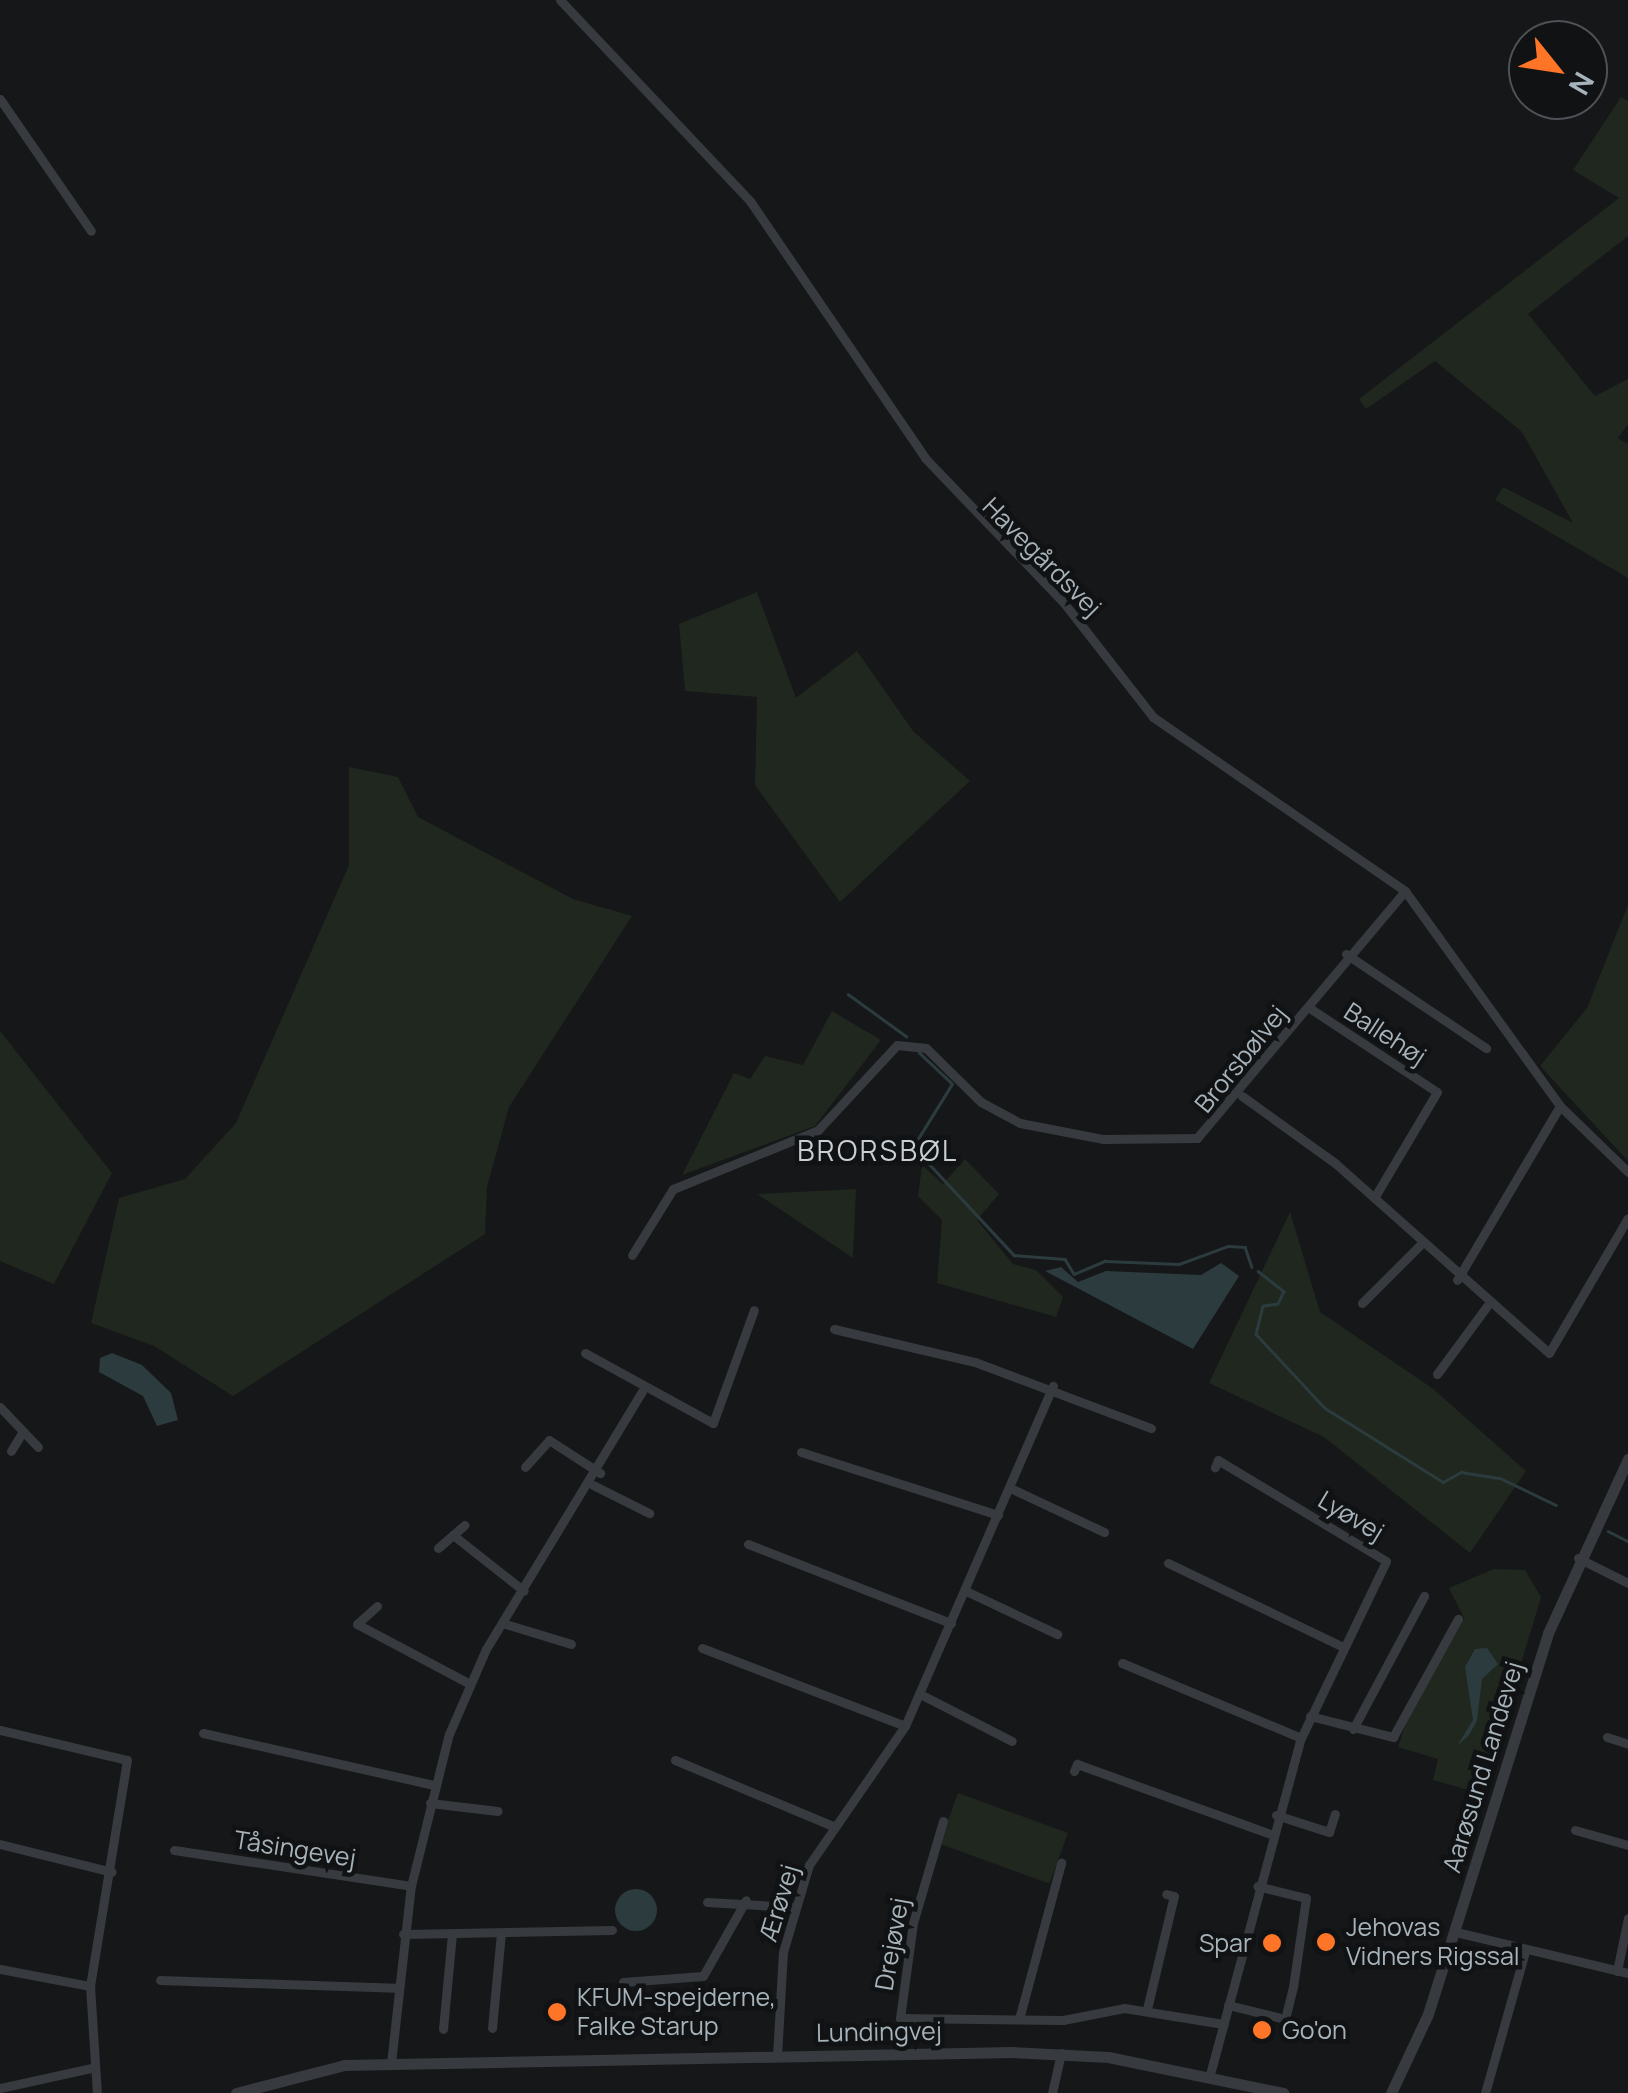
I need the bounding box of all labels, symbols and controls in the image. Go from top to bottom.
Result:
north arrow [1508,20,1608,120]
text: N [1561,66,1604,102]
street label: Havegårdsvej [976,491,1108,623]
street label: Ballehøj [1339,997,1431,1071]
street label: Brorsbølvej [1189,999,1293,1119]
district label: BRORSBØL [797,1133,959,1167]
street label: Lyøvej [1313,1485,1389,1547]
street label: Aarøsund Landevej [1437,1658,1529,1876]
street label: Tåsingevej [232,1825,358,1873]
street label: Ærøvej [753,1861,805,1945]
street label: Drejøvej [869,1895,915,1993]
place label: Jehovas Vidners Rigssal [1346,1913,1520,1972]
place label: Spar [1199,1928,1252,1958]
marker: Jehovas Vidners Rigssal [1315,1931,1337,1953]
marker: Spar [1261,1932,1283,1954]
place label: KFUM-spejderne, Falke Starup [577,1983,776,2042]
marker: KFUM-spejderne, Falke Starup [546,2001,568,2023]
place label: Go'on [1282,2015,1347,2045]
street label: Lundingvej [816,2016,942,2048]
marker: Go'on [1251,2019,1273,2041]

